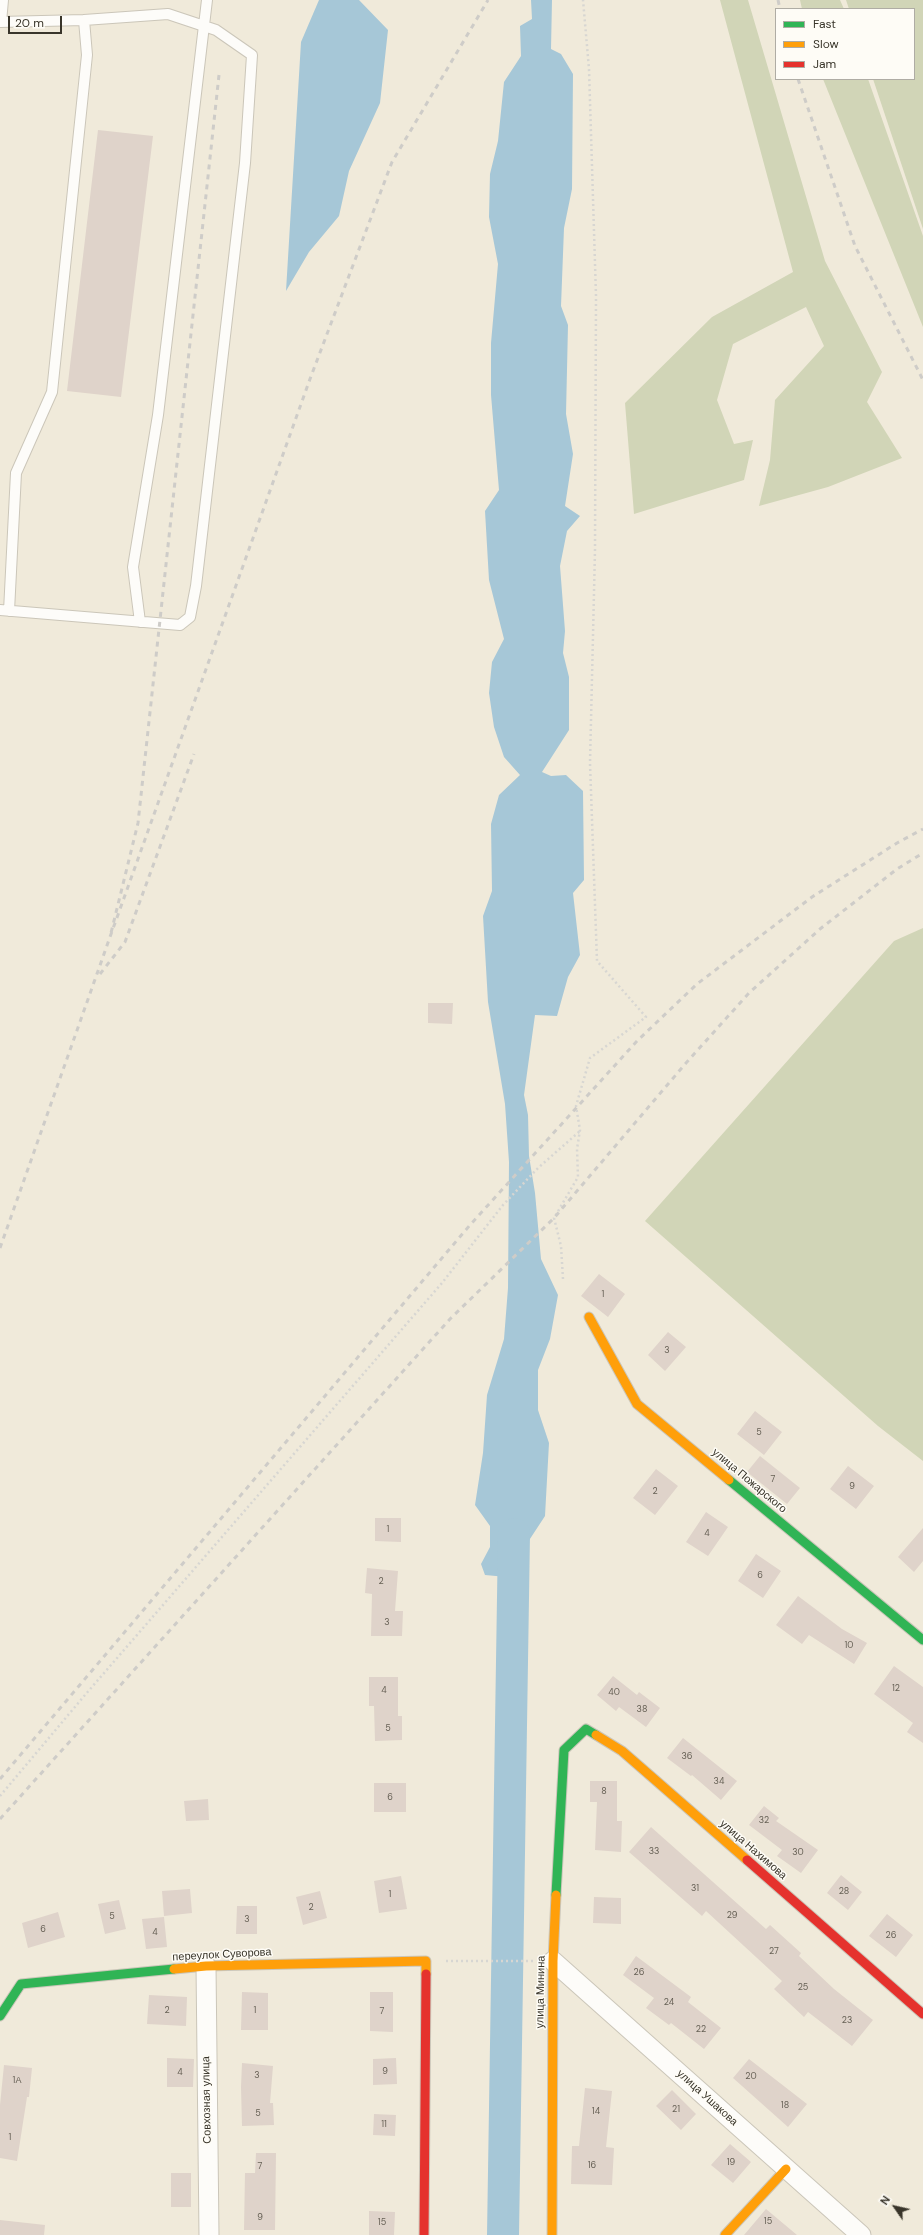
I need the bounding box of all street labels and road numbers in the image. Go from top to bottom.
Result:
street label: улица Пожарского [709,1446,789,1516]
street label: улица Нахимова [717,1817,789,1883]
street label: переулок Суворова [172,1946,272,1964]
street label: улица Минина [534,1955,548,2029]
street label: Совхозная улица [200,2056,214,2144]
street label: улица Ушакова [674,2067,740,2129]

